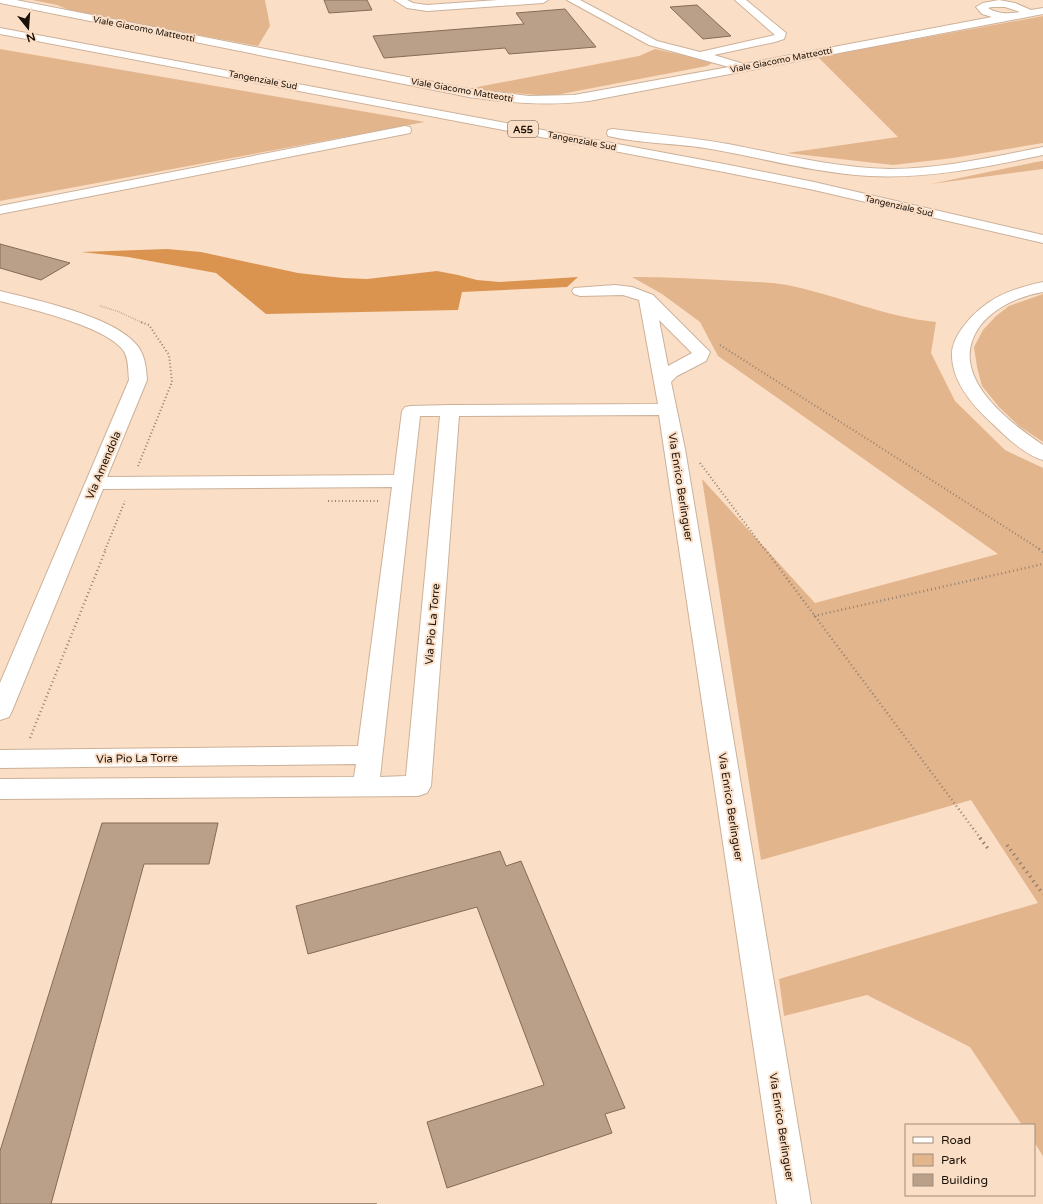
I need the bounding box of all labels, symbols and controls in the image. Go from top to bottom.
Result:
north arrow [8,8,48,48]
street label: Viale Giacomo Matteotti [92,14,196,45]
text: N [25,30,37,45]
street label: Viale Giacomo Matteotti [729,45,833,76]
street label: Tangenziale Sud [228,68,298,93]
street label: Viale Giacomo Matteotti [410,76,514,105]
road number: A55 [508,121,538,137]
street label: Tangenziale Sud [547,129,617,154]
street label: Tangenziale Sud [864,193,934,220]
street label: Via Amendola [83,429,124,501]
street label: Via Enrico Berlinguer [666,432,696,543]
street label: Via Pio La Torre [422,583,443,665]
street label: Via Pio La Torre [96,751,178,766]
street label: Via Enrico Berlinguer [716,752,746,863]
street label: Via Enrico Berlinguer [767,1072,797,1183]
legend [905,1124,1035,1196]
text: Road [941,1133,971,1147]
text: Park [941,1153,967,1167]
text: Building [941,1173,988,1187]

